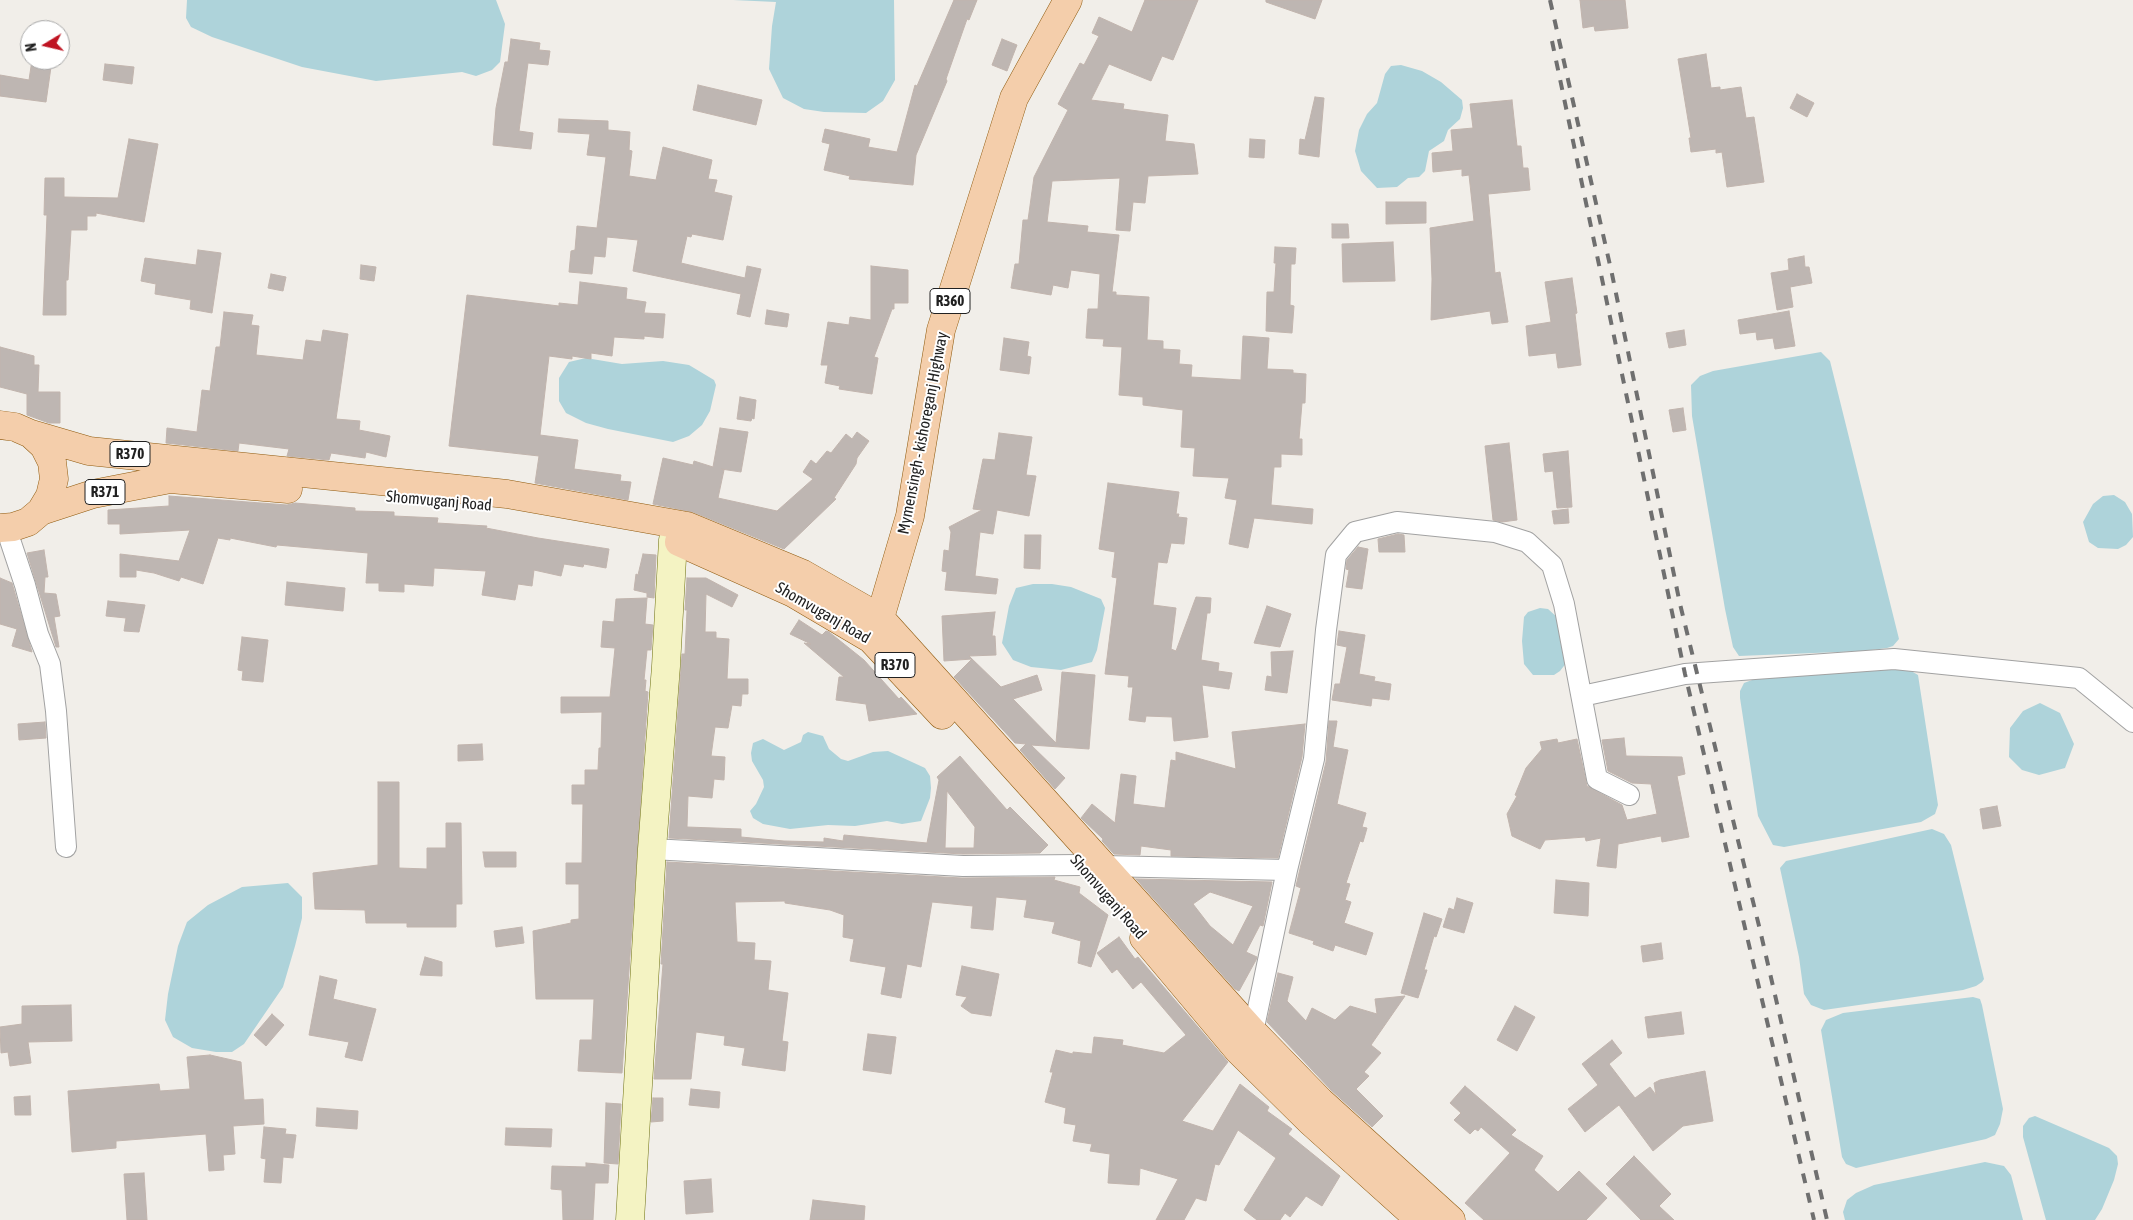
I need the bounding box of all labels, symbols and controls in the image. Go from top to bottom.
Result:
north arrow [20,20,70,70]
text: N [23,42,40,53]
road number: R360 [930,288,970,314]
street label: Mymensingh - kishoreganj Highway [894,330,952,536]
road number: R370 [110,442,150,466]
road number: R371 [85,480,125,504]
street label: Shomvuganj Road [385,487,493,515]
street label: Shomvuganj Road [772,578,874,648]
road number: R370 [875,652,915,678]
street label: Shomvuganj Road [1066,851,1150,943]

